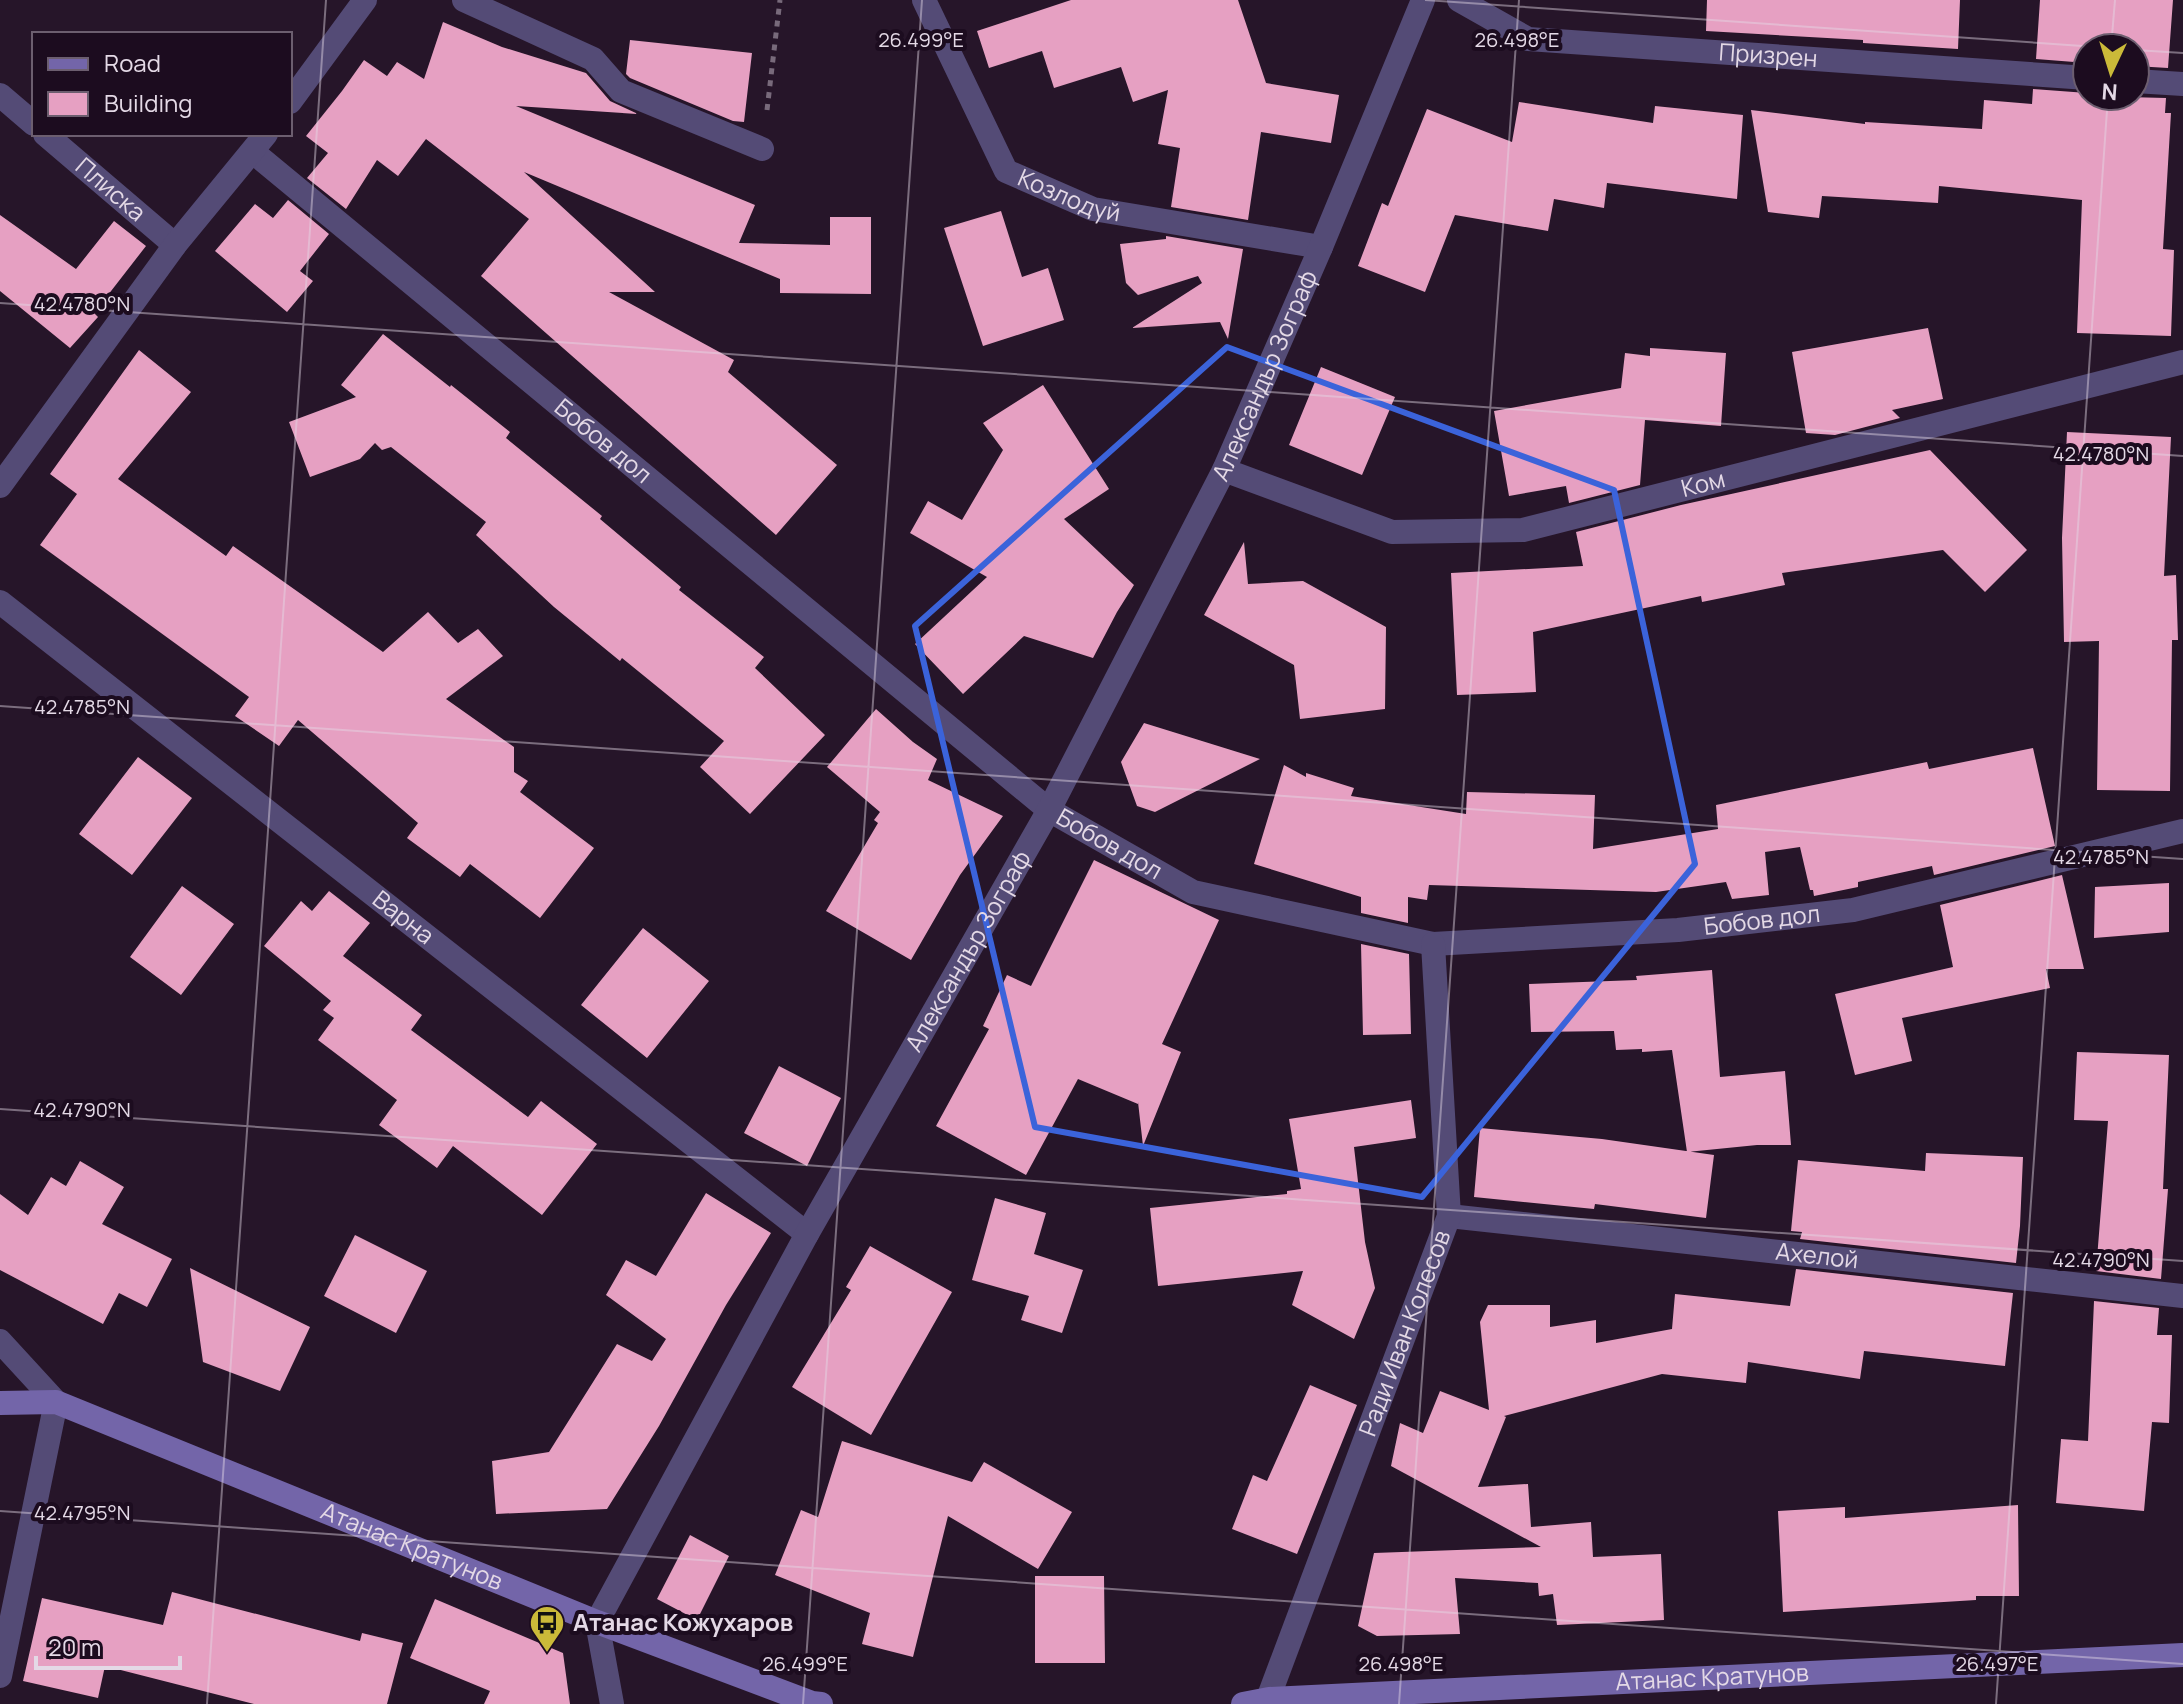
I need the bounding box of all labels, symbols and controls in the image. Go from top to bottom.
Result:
text: 26.499°E [878,26,964,53]
text: 26.498°E [1475,26,1559,53]
legend [32,32,292,136]
north arrow [2071,32,2151,112]
street label: Призрен [1718,34,1819,74]
text: Road [104,46,161,79]
text: N [2101,76,2119,107]
text: Building [104,86,192,119]
street label: Плиска [69,149,154,228]
street label: Козлодуй [1013,160,1123,228]
street label: Александър Зограф [1203,264,1324,486]
text: 42.4780°N [34,290,130,317]
street label: Бобов дол [548,390,659,490]
text: 42.4780°N [2053,440,2149,467]
street label: Ком [1677,461,1728,504]
text: 42.4785°N [34,693,130,720]
street label: Бобов дол [1051,800,1169,886]
text: 42.4785°N [2053,843,2149,870]
street label: Александър Зограф [896,844,1038,1057]
street label: Варна [366,882,442,951]
street label: Бобов дол [1702,896,1822,942]
text: 42.4790°N [33,1096,131,1123]
street label: Ради Иван Колесов [1350,1225,1457,1440]
street label: Ахелой [1774,1234,1860,1276]
text: 42.4790°N [2052,1246,2150,1273]
street label: Атанас Кратунов [316,1494,508,1597]
text: 42.4795°N [34,1499,130,1526]
bus stop icon: Атанас Кожухаров [528,1604,566,1654]
place label: Атанас Кожухаров [573,1605,793,1638]
scale bar [36,1620,180,1670]
text: 20 m [48,1630,101,1663]
text: 26.499°E [762,1650,848,1677]
text: 26.498°E [1359,1650,1443,1677]
text: 26.497°E [1955,1650,2039,1677]
street label: Атанас Кратунов [1614,1655,1810,1697]

